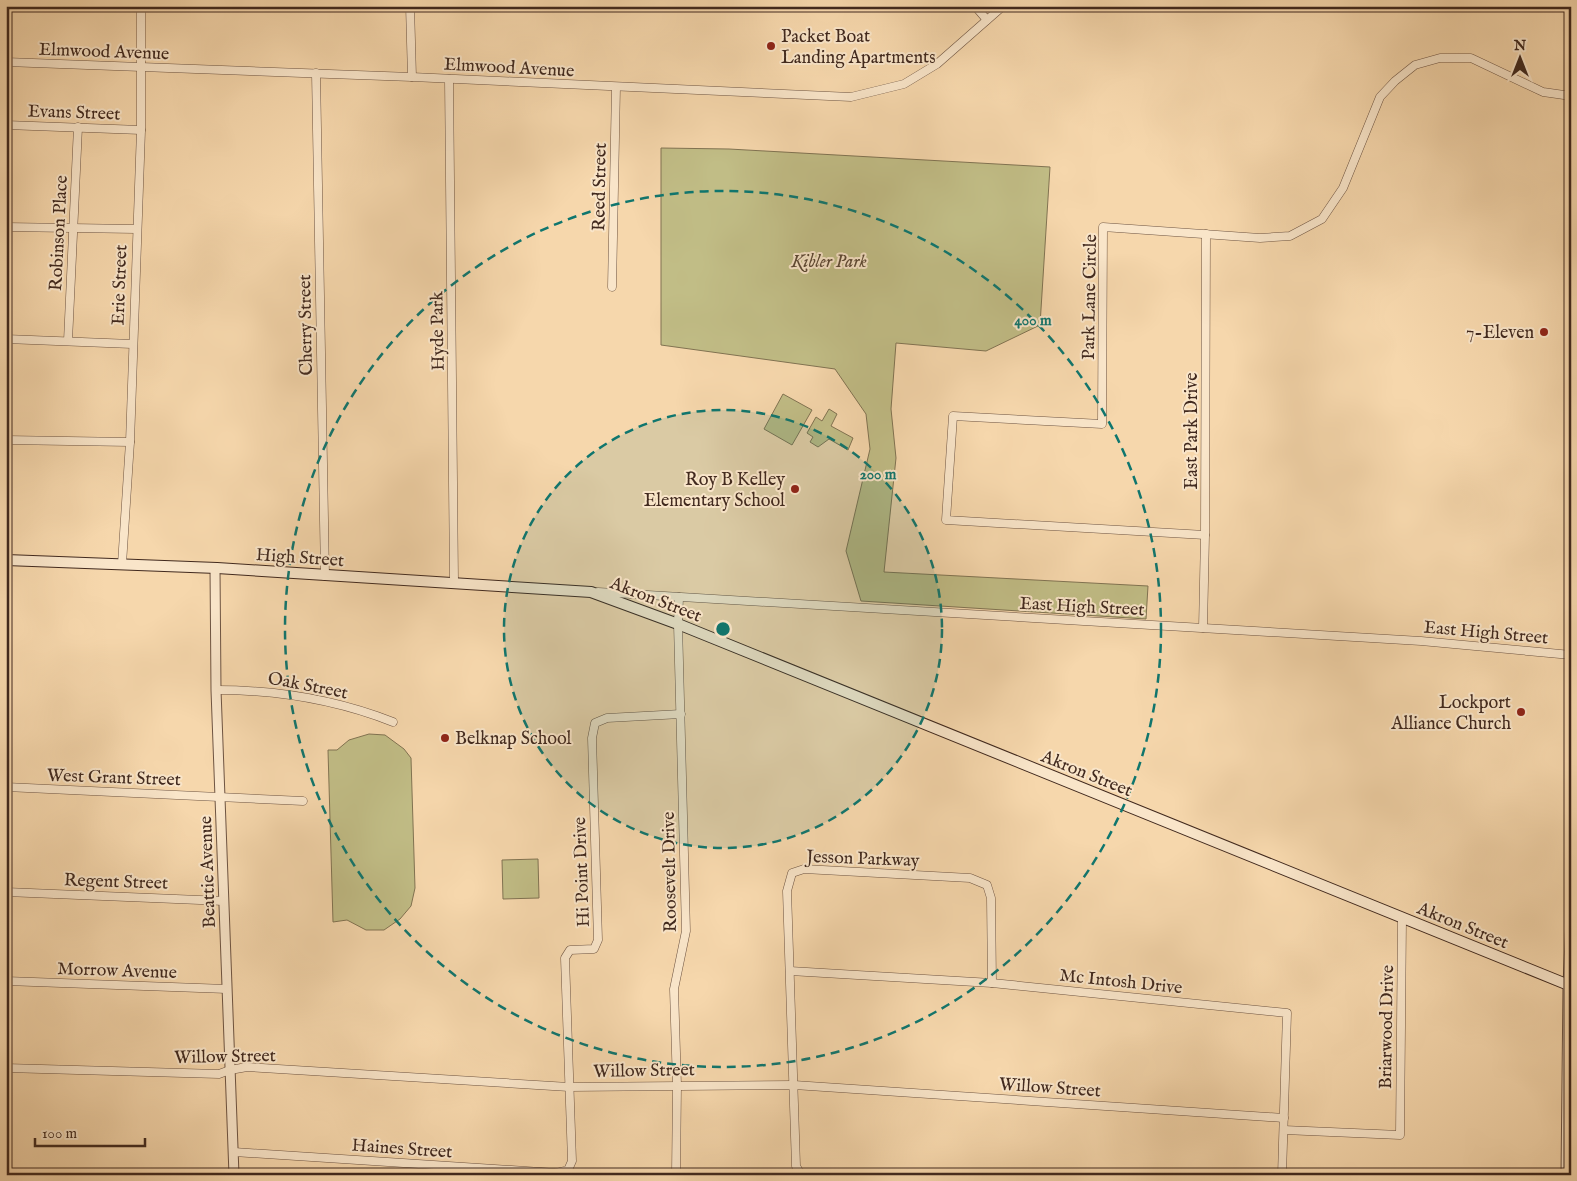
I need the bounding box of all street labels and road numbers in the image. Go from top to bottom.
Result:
street label: Elmwood Avenue [38,39,170,66]
street label: Elmwood Avenue [443,54,575,83]
street label: Evans Street [27,100,121,127]
street label: Reed Street [588,143,613,231]
street label: Robinson Place [45,175,74,292]
street label: Park Lane Circle [1078,234,1103,360]
street label: Erie Street [108,244,133,326]
street label: Cherry Street [294,274,319,376]
street label: Hyde Park [426,291,451,371]
street label: East Park Drive [1181,373,1204,489]
street label: High Street [255,544,345,573]
street label: Akron Street [605,572,705,628]
street label: East High Street [1019,593,1145,622]
street label: East High Street [1423,617,1549,650]
street label: Oak Street [266,667,350,705]
street label: Akron Street [1037,745,1135,803]
street label: West Grant Street [47,765,181,792]
street label: Roosevelt Drive [658,811,683,933]
street label: Beattie Avenue [195,815,222,928]
street label: Hi Point Drive [569,816,596,927]
street label: Jesson Parkway [804,846,920,873]
street label: Regent Street [63,869,168,896]
street label: Akron Street [1413,897,1511,955]
street label: Morrow Avenue [57,958,177,985]
street label: Mc Intosh Drive [1058,965,1183,1000]
street label: Briarwood Drive [1375,965,1400,1089]
street label: Willow Street [174,1045,276,1070]
street label: Willow Street [593,1059,695,1084]
street label: Willow Street [998,1073,1101,1104]
street label: Haines Street [351,1135,453,1164]

